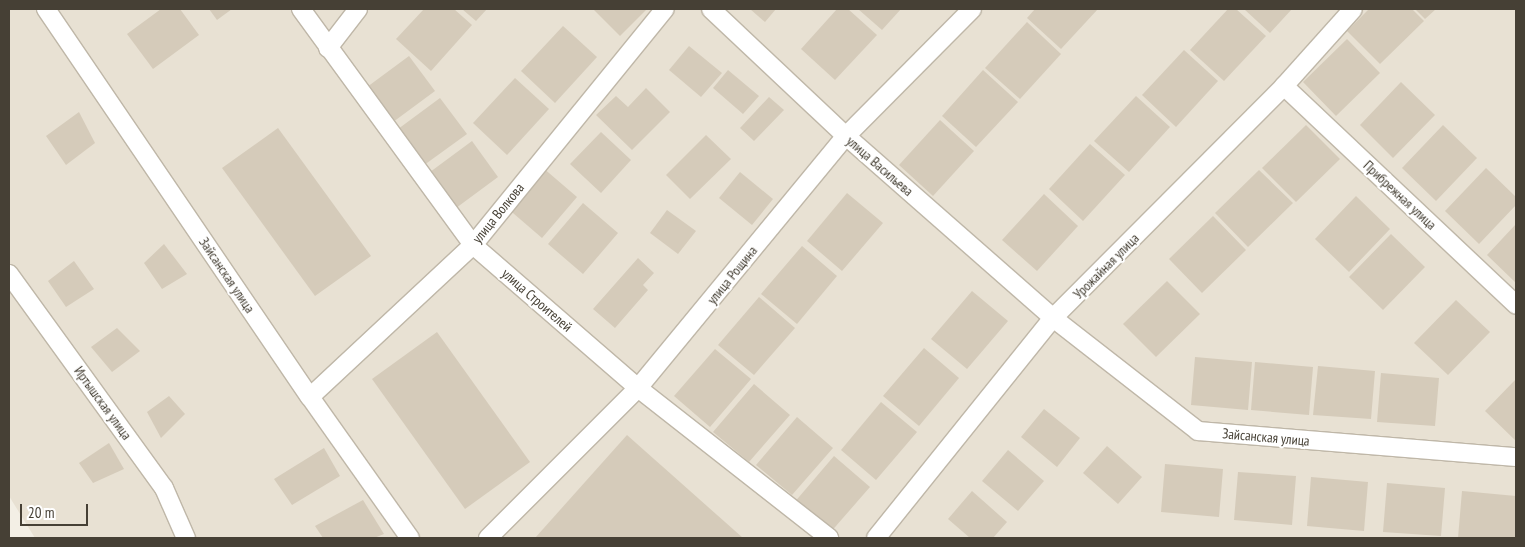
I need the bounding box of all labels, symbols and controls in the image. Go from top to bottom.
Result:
street label: улица Васильева [843,132,917,200]
street label: Прибрежная улица [1360,157,1440,233]
street label: улица Волкова [469,179,527,247]
street label: Урожайная улица [1070,230,1142,302]
street label: Зайсанская улица [196,234,258,316]
street label: улица Рощина [703,243,761,307]
street label: улица Строителей [498,265,576,335]
street label: Иртышская улица [71,363,135,443]
street label: Зайсанская улица [1222,425,1310,449]
scale bar [22,494,90,526]
text: 20 m [28,503,54,522]

